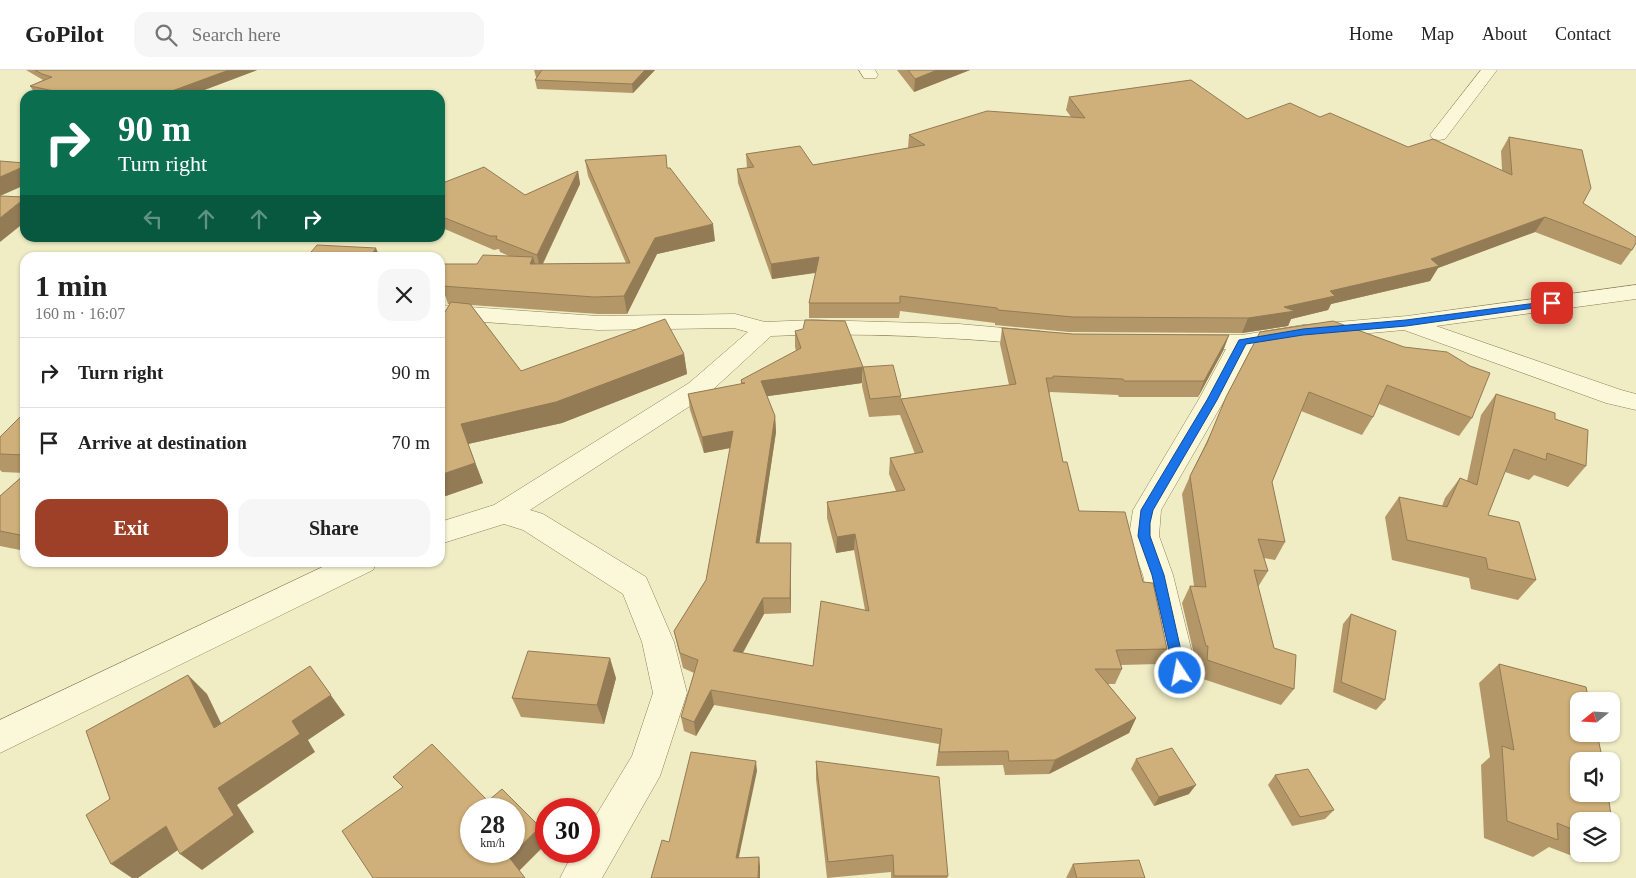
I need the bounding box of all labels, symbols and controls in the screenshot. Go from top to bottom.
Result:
search box [134,12,484,57]
text: GoPilot [25,21,104,47]
icon: search [152,21,180,49]
text: Search here [192,24,281,45]
text: Home [1349,24,1393,44]
text: Map [1421,24,1454,44]
text: About [1482,24,1527,44]
text: Contact [1555,24,1611,44]
icon: right [35,110,100,175]
text: 90 m [118,110,191,149]
text: Turn right [118,151,207,176]
icon: left [139,205,167,233]
icon: ahead [192,205,220,233]
icon: ahead [245,205,273,233]
icon: right [298,205,326,233]
text: 1 min [35,269,108,302]
button: close [378,269,430,321]
pin [1531,282,1573,324]
icon: arrive [1538,289,1566,317]
text: 160 m · 16:07 [35,305,125,322]
icon: right [35,359,63,387]
text: Turn right [78,362,163,383]
text: 90 m [391,362,430,383]
icon: arrive [35,429,63,457]
text: Arrive at destination [78,432,247,453]
text: 70 m [391,432,430,453]
button: Exit [35,499,228,557]
button: Share [238,499,430,557]
position arrow [1153,646,1205,698]
north arrow [1570,692,1620,742]
map controls [1570,692,1620,862]
button: sound [1570,752,1620,802]
speed limit sign: 30 [535,798,600,863]
text: 28 [480,811,505,838]
button: layers [1570,812,1620,862]
text: km/h [480,836,505,850]

